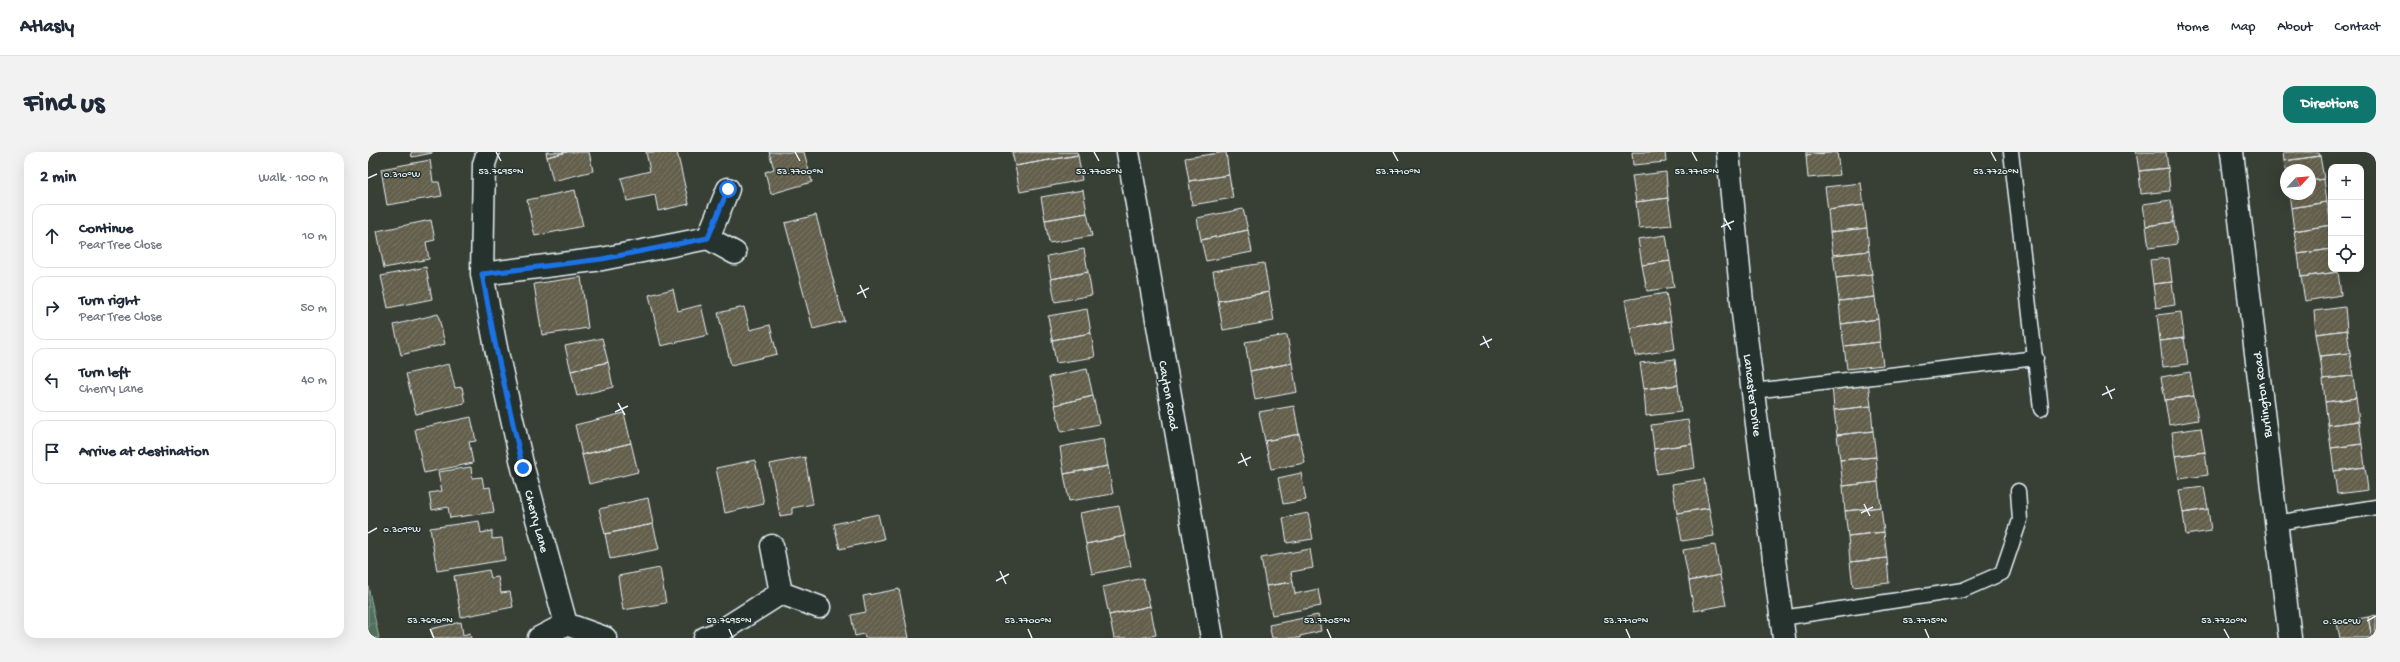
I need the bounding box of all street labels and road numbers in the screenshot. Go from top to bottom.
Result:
street label: Burlington Road [2251,350,2276,439]
street label: Lancaster Drive [1739,353,1764,438]
street label: Cayton Road [1154,359,1181,433]
street label: Cherry Lane [520,489,551,555]

